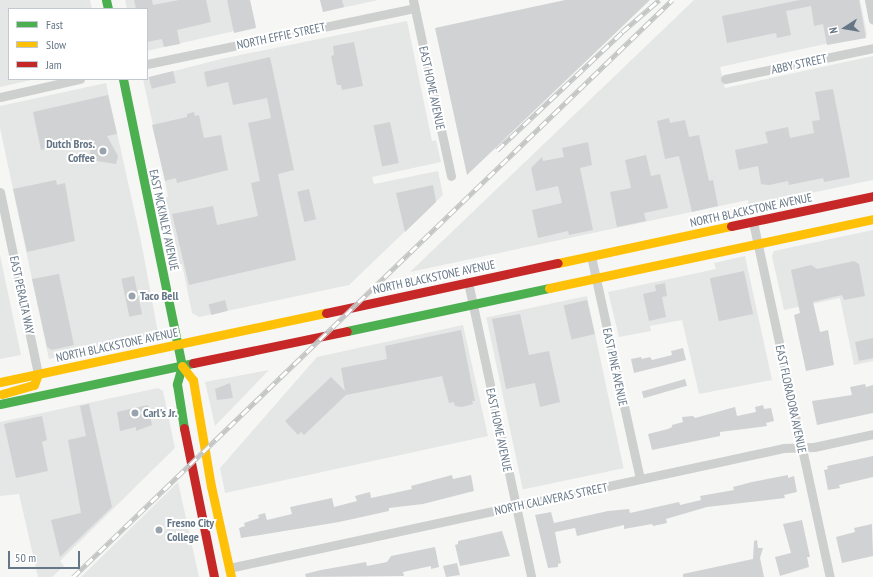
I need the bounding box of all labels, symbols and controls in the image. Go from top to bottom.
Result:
legend [8,8,148,80]
north arrow [825,8,865,48]
text: Fast [46,17,63,32]
street label: NORTH EFFIE STREET [235,20,327,52]
text: N [826,26,841,35]
text: Slow [46,37,66,52]
street label: EAST HOME AVENUE [416,44,448,132]
street label: ABBY STREET [770,51,828,77]
text: Jam [46,57,62,72]
place label: Dutch Bros. Coffee [46,137,95,165]
marker: Dutch Bros. Coffee [98,146,108,156]
street label: EAST MCKINLEY AVENUE [146,168,182,272]
street label: NORTH BLACKSTONE AVENUE [689,190,813,230]
street label: EAST PERALTA WAY [7,254,37,336]
street label: NORTH BLACKSTONE AVENUE [372,257,496,297]
place label: Taco Bell [140,289,178,303]
marker: Taco Bell [127,291,137,301]
street label: NORTH BLACKSTONE AVENUE [55,325,179,365]
street label: EAST PINE AVENUE [600,326,630,408]
street label: EAST FLORADORA AVENUE [772,343,810,455]
street label: EAST HOME AVENUE [483,386,515,474]
place label: Carl's Jr. [143,406,177,420]
marker: Carl's Jr. [130,408,140,418]
street label: NORTH CALAVERAS STREET [493,480,609,518]
place label: Fresno City College [167,516,214,544]
marker: Fresno City College [154,525,164,535]
scale bar [10,543,82,569]
text: 50 m [15,550,36,565]

